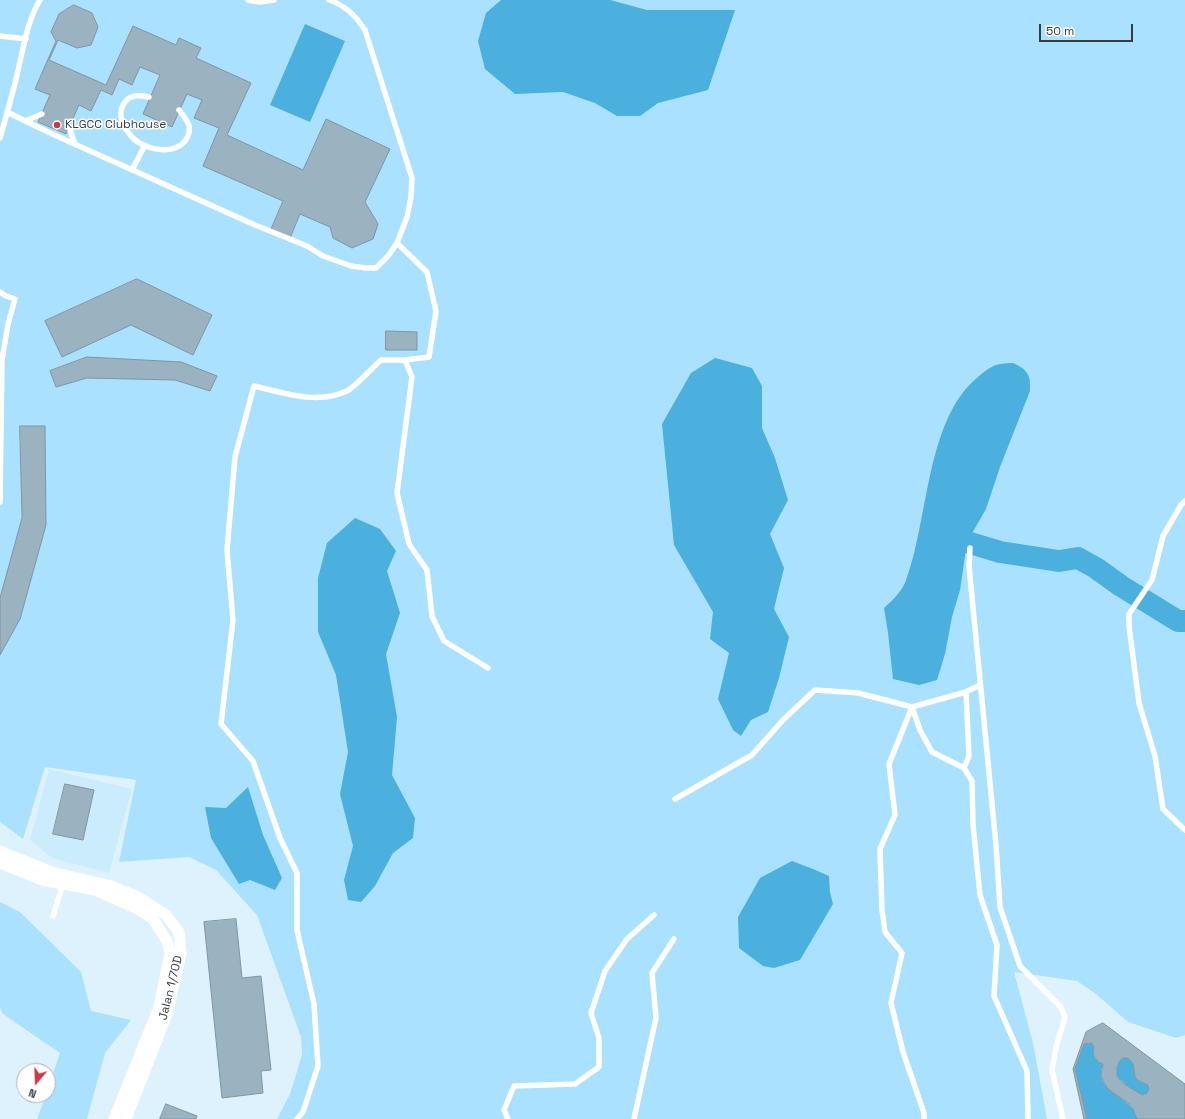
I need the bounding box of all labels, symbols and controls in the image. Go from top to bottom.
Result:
scale bar [1041,16,1135,42]
text: 50 m [1046,23,1074,39]
place label: KLGCC Clubhouse [65,118,166,132]
marker: KLGCC Clubhouse [52,120,62,130]
street label: Jalan 1/70D [156,954,186,1022]
north arrow [16,1063,56,1103]
text: N [27,1086,38,1101]

